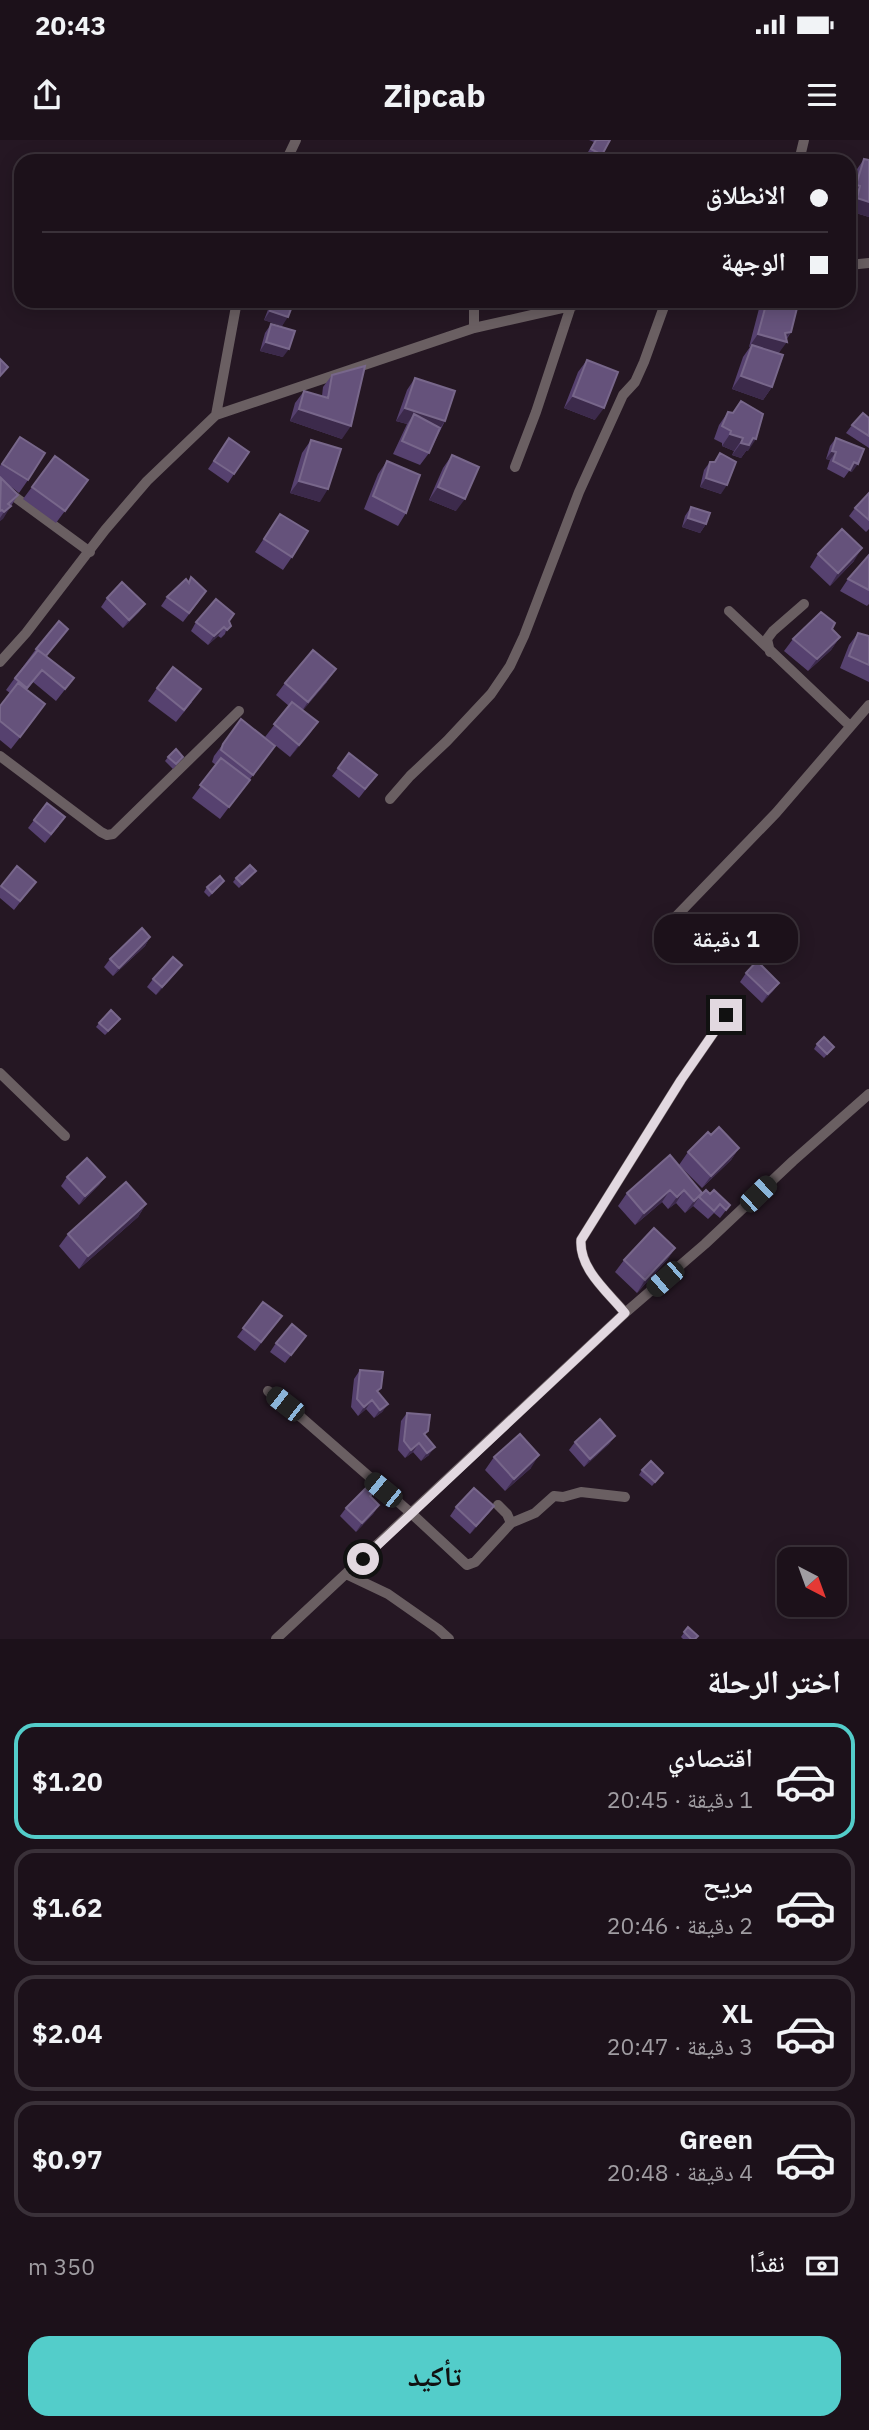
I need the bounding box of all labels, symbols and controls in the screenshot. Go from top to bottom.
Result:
text: 20:43 [35,8,106,42]
text: Zipcab [383,74,486,116]
icon: share [28,76,66,114]
icon: menu [803,76,841,114]
text: الانطلاق [706,177,786,211]
text: الوجهة [721,244,786,278]
callout: 1 دقيقة [654,914,798,962]
text: 1 دقيقة [692,923,760,953]
route end [710,999,742,1031]
car [736,1172,781,1216]
car [643,1257,688,1301]
car [262,1383,309,1425]
car [361,1469,406,1511]
route start [347,1543,379,1575]
north arrow [777,1547,847,1617]
map controls [777,1547,847,1617]
text: اختر الرحلة [707,1660,841,1702]
text: اقتصادي [668,1740,753,1774]
icon: car [774,1750,837,1813]
text: $1.20 [32,1764,103,1798]
text: 1 دقيقة · 20:45 [607,1784,753,1814]
text: مريح [703,1866,753,1900]
icon: car [774,1876,837,1939]
text: $1.62 [32,1890,103,1924]
text: 2 دقيقة · 20:46 [607,1910,753,1940]
text: XL [722,1996,753,2030]
icon: car [774,2002,837,2065]
text: $2.04 [32,2016,103,2050]
text: 3 دقيقة · 20:47 [607,2031,753,2061]
text: Green [679,2122,753,2156]
icon: car [774,2128,837,2191]
text: $0.97 [32,2142,103,2176]
text: 4 دقيقة · 20:48 [607,2157,753,2187]
text: نقدًا [749,2245,785,2279]
icon: cash [803,2247,841,2285]
text: 350 m [28,2251,95,2281]
button: تأكيد [28,2336,841,2416]

